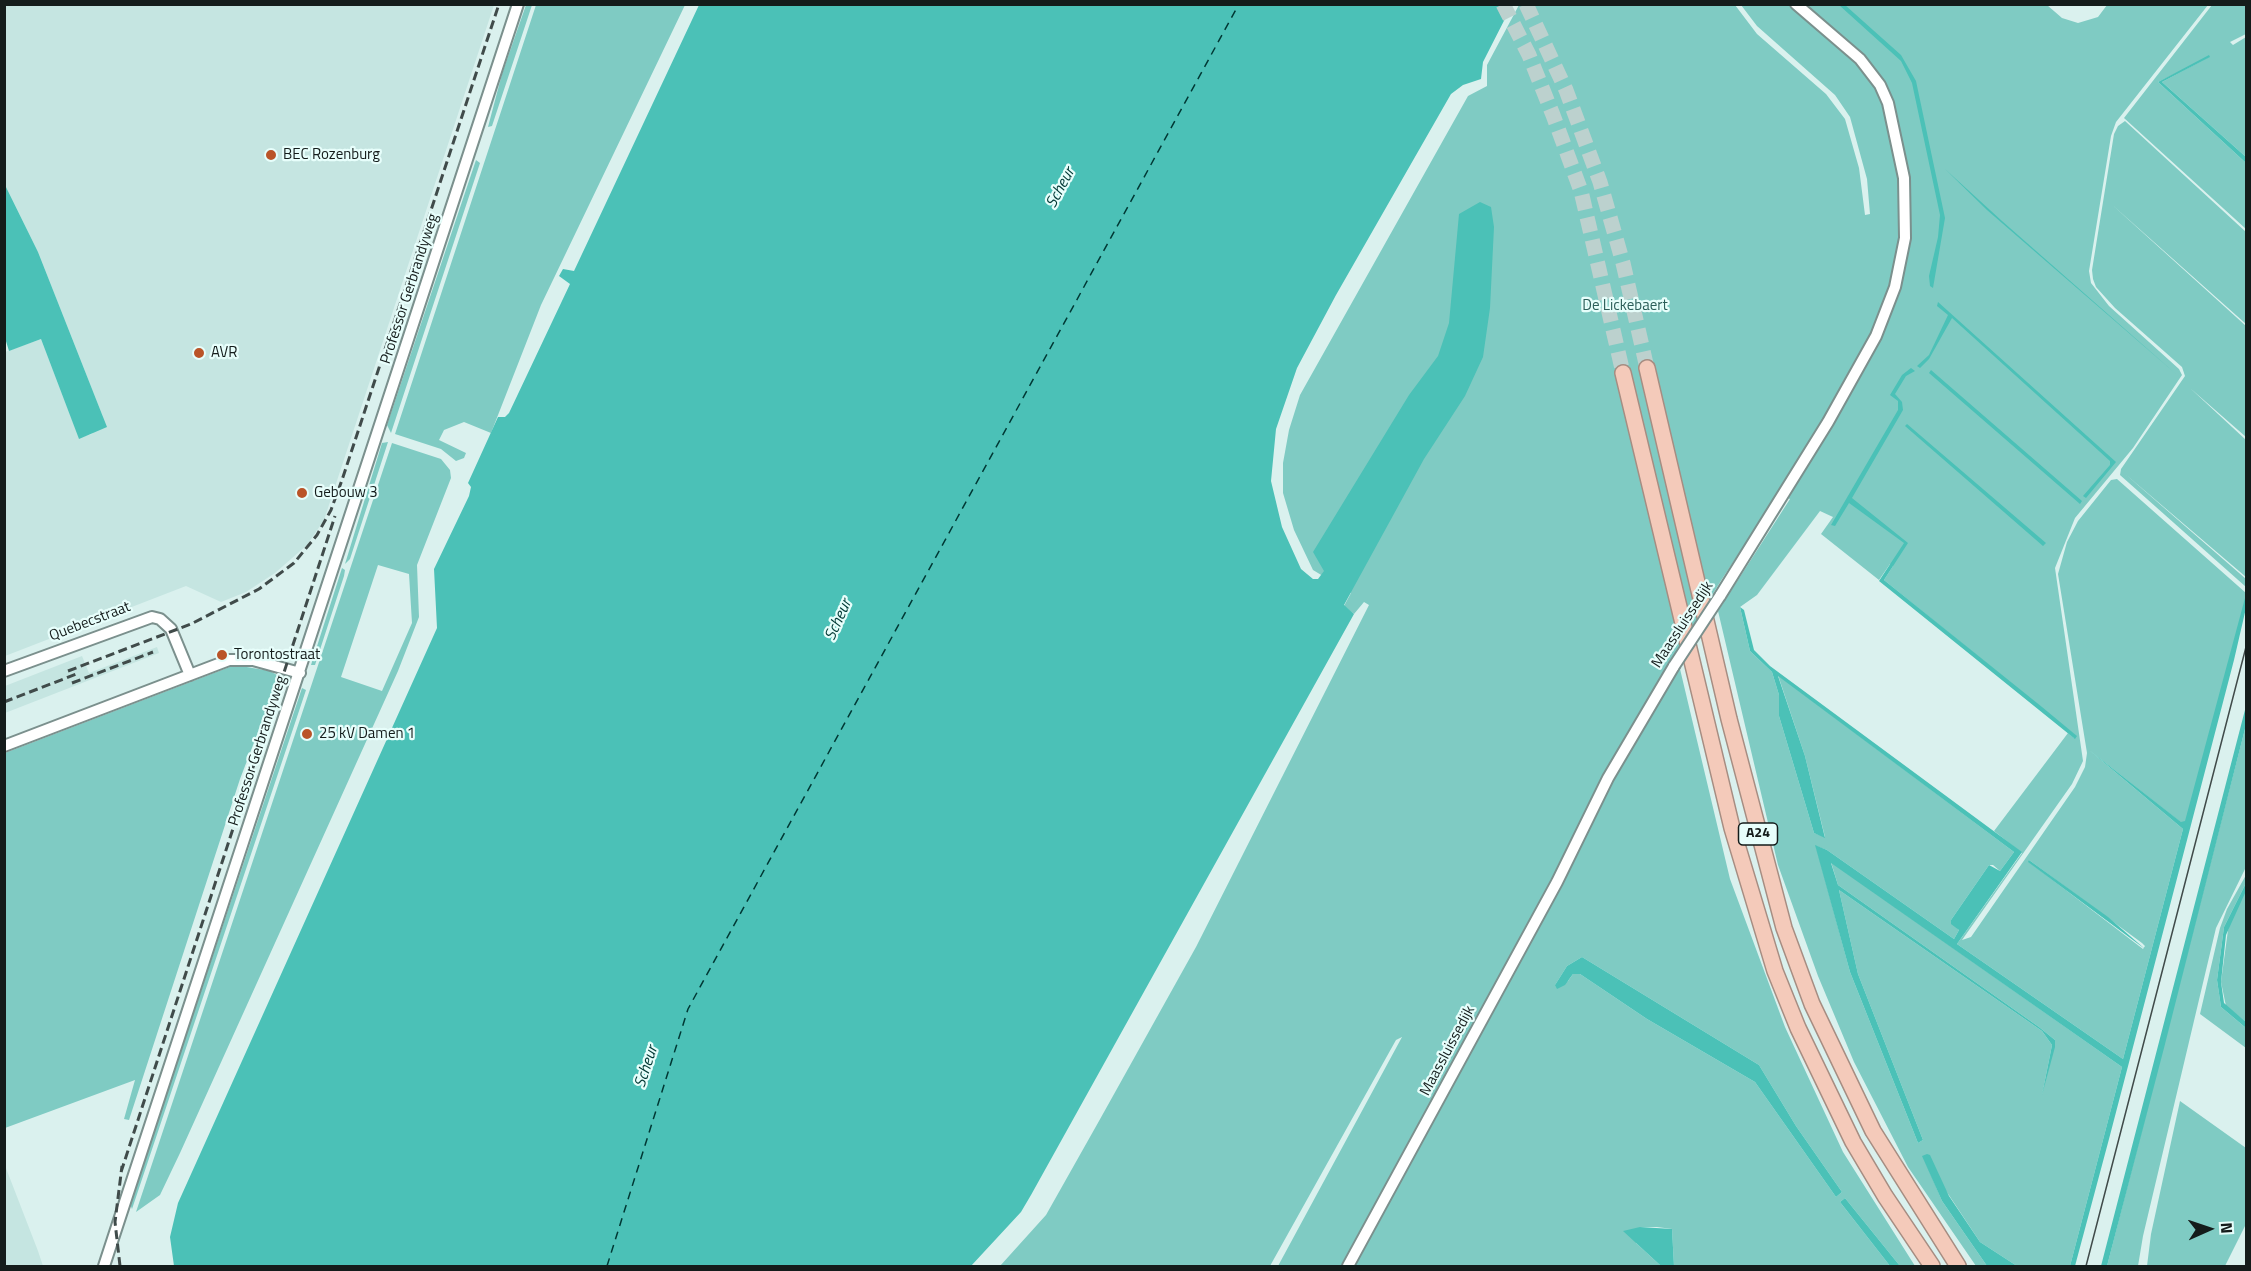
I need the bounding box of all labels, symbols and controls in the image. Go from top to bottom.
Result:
place label: BEC Rozenburg [283,146,380,164]
marker: BEC Rozenburg [264,148,278,162]
water label: Scheur [1042,165,1080,211]
street label: Professor Gerbrandyweg [377,212,443,366]
park label: De Lickebaert [1582,297,1668,315]
place label: AVR [211,344,237,362]
marker: AVR [192,346,206,360]
place label: Gebouw 3 [314,484,378,502]
marker: Gebouw 3 [295,486,309,500]
street label: Maassluissedijk [1648,578,1718,672]
water label: Scheur [822,597,856,643]
street label: Quebecstraat [47,598,133,646]
place label: Torontostraat [234,646,320,664]
marker: Torontostraat [215,648,229,662]
street label: Professor Gerbrandyweg [225,674,291,828]
place label: 25 kV Damen 1 [319,725,415,743]
marker: 25 kV Damen 1 [300,727,314,741]
road number: A24 [1738,823,1778,845]
street label: Maassluissedijk [1417,1003,1479,1099]
water label: Scheur [631,1044,663,1090]
north arrow [2179,1199,2239,1259]
text: N [2215,1222,2239,1234]

